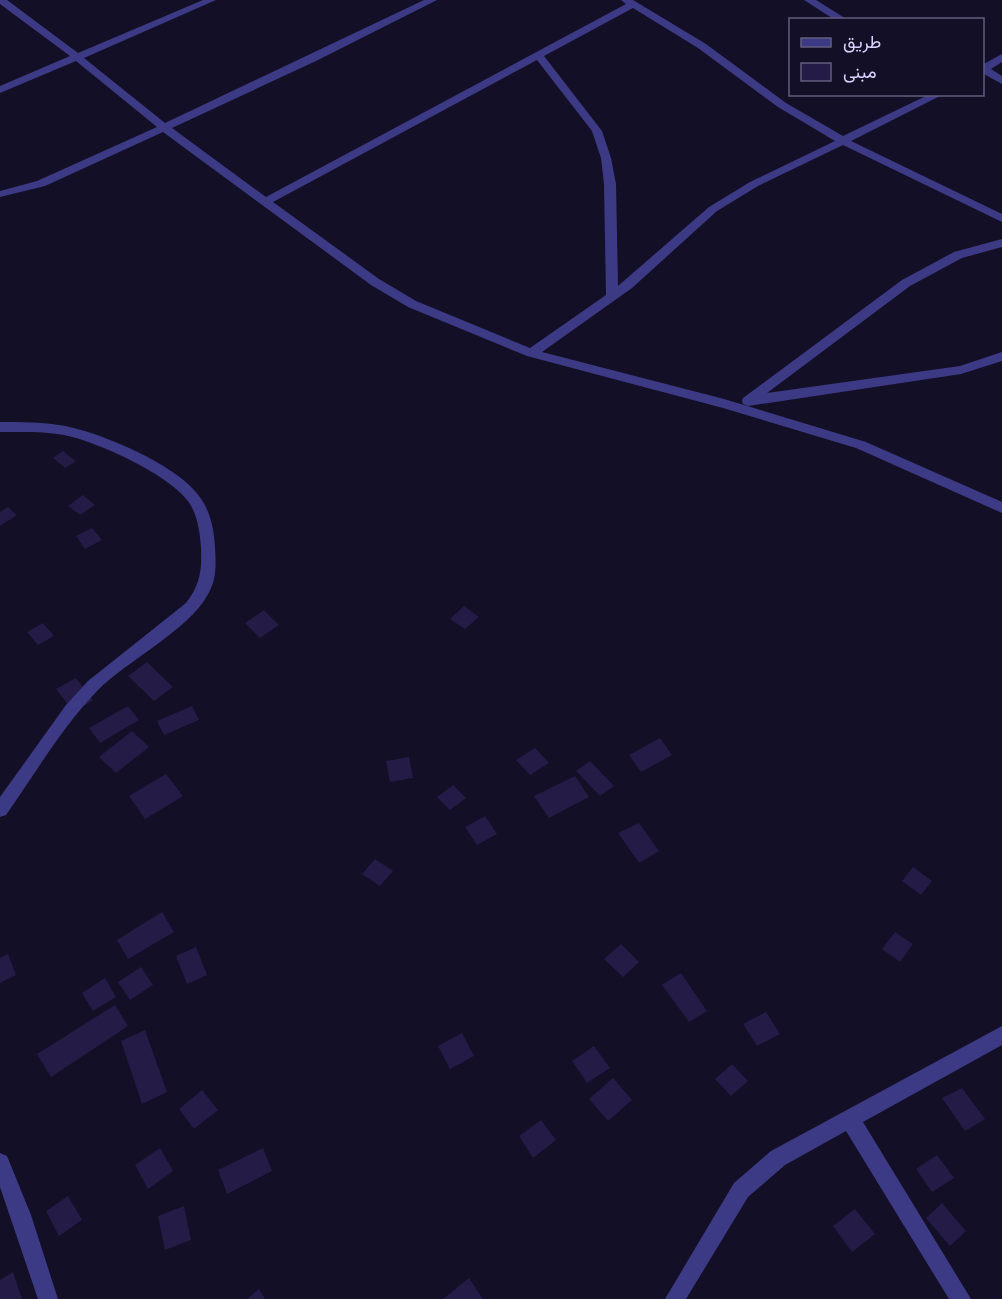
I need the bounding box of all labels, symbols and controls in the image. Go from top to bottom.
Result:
legend [789,18,984,96]
text: طريق [843,32,881,55]
text: مبنى [843,62,877,85]

